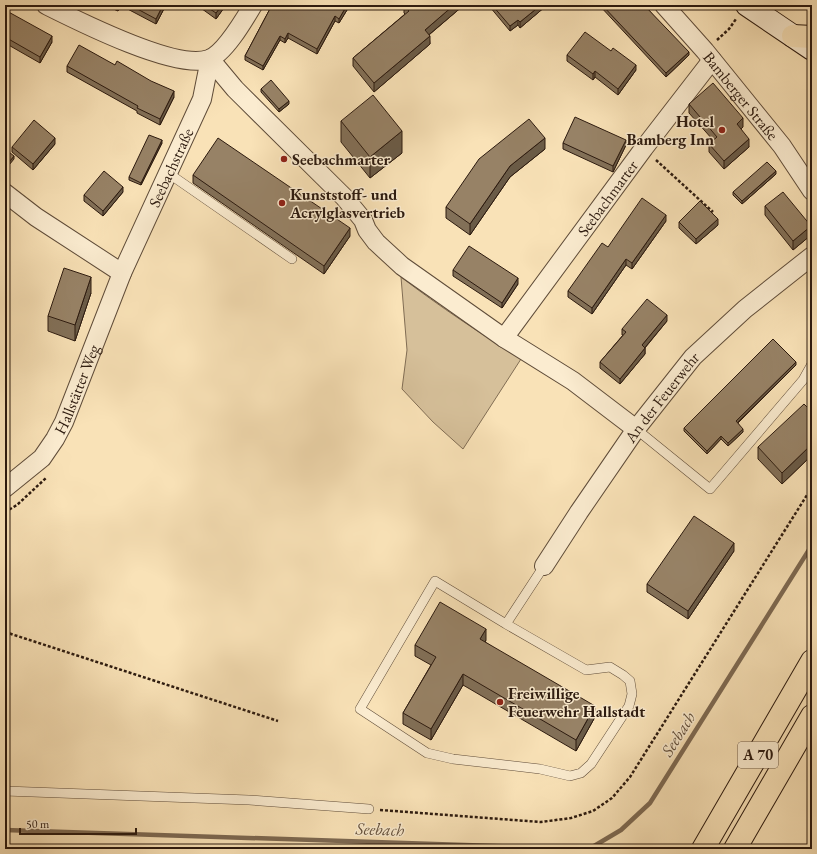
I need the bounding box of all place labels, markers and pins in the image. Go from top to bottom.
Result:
place label: Hotel Bamberg Inn [627,111,714,150]
marker: Hotel Bamberg Inn [717,125,727,135]
place label: Seebachmarter [292,149,390,170]
marker: Seebachmarter [279,154,289,164]
place label: Kunststoff- und Acrylglasvertrieb [289,184,405,223]
marker: Kunststoff- und Acrylglasvertrieb [277,198,287,208]
place label: Freiwillige Feuerwehr Hallstadt [508,683,645,722]
marker: Freiwillige Feuerwehr Hallstadt [495,697,505,707]

